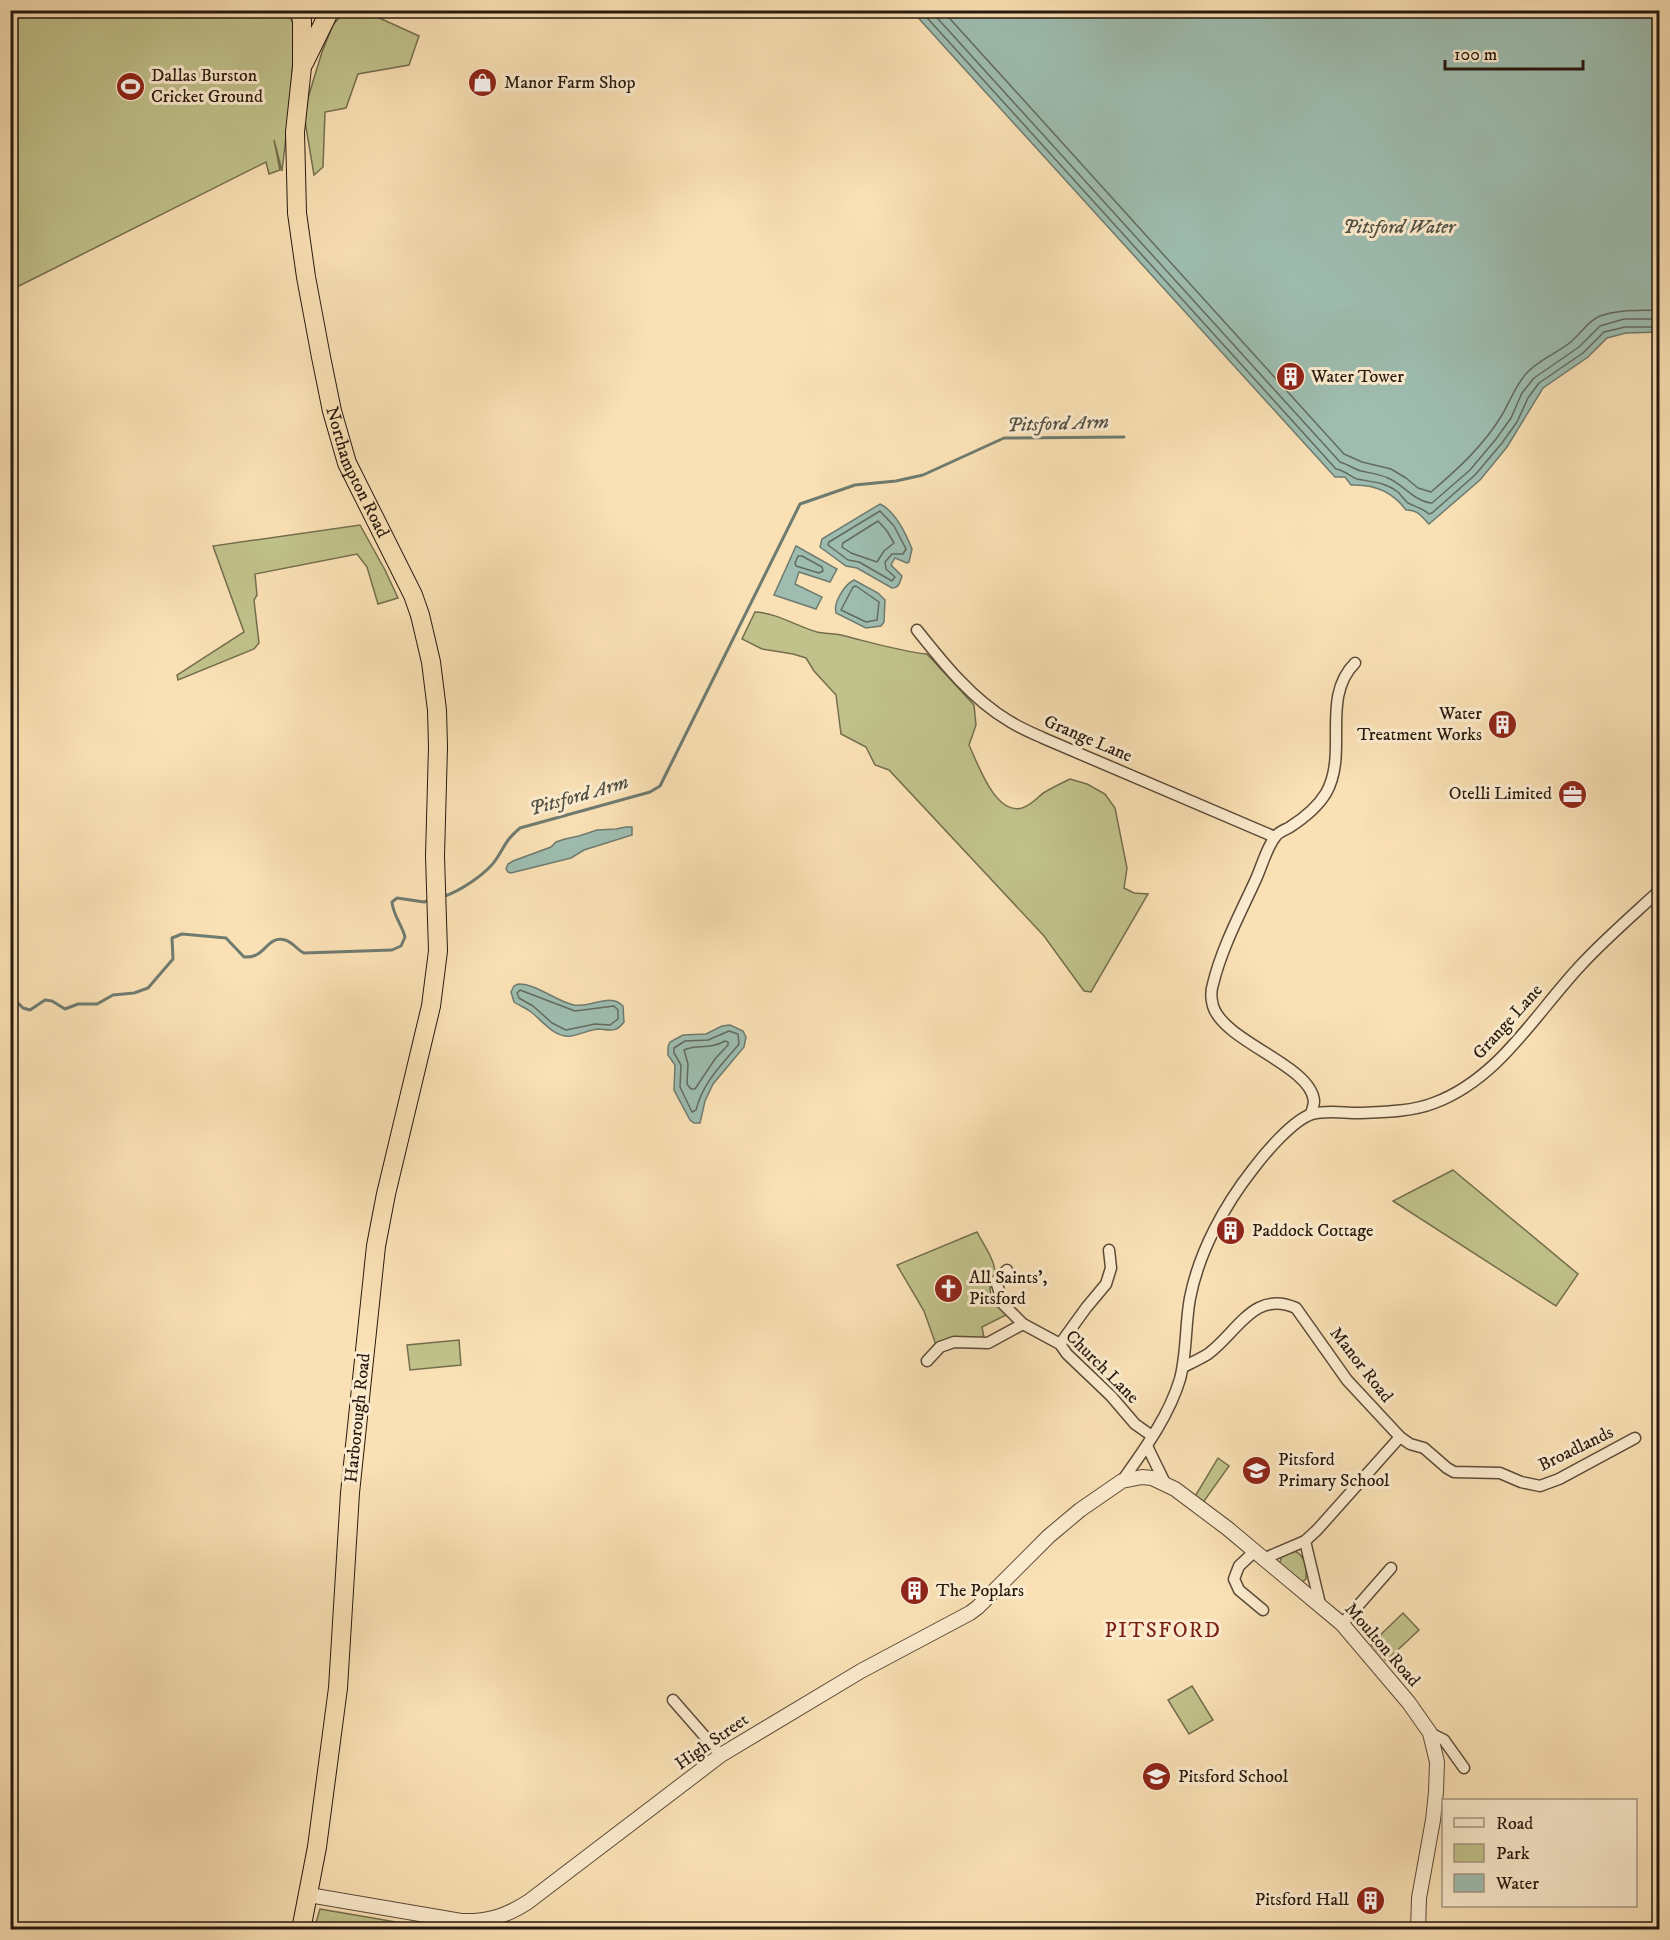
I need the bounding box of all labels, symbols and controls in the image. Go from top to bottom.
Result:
scale bar [1445,33,1583,71]
text: 100 m [1454,44,1497,66]
place label: Dallas Burston Cricket Ground [151,65,263,108]
shop icon: Manor Farm Shop [467,67,499,99]
sports icon: Dallas Burston Cricket Ground [114,70,146,102]
place label: Manor Farm Shop [504,72,636,94]
water label: Pitsford Water [1343,215,1457,240]
building icon: Water Tower [1274,361,1306,393]
place label: Water Tower [1310,366,1404,388]
street label: Northampton Road [320,404,394,541]
water label: Pitsford Arm [1007,410,1109,438]
place label: Water Treatment Works [1357,703,1482,746]
building icon: Water Treatment Works [1487,708,1519,740]
street label: Grange Lane [1041,711,1135,767]
water label: Pitsford Arm [526,770,632,822]
office icon: Otelli Limited [1557,778,1589,810]
place label: Otelli Limited [1449,783,1552,805]
street label: Grange Lane [1468,980,1548,1064]
building icon: Paddock Cottage [1215,1215,1247,1247]
place label: Paddock Cottage [1252,1220,1373,1242]
place label: All Saints', Pitsford [969,1267,1048,1310]
church icon: All Saints', Pitsford [932,1272,964,1304]
street label: Manor Road [1325,1323,1397,1407]
street label: Church Lane [1061,1326,1143,1408]
street label: Harborough Road [340,1352,376,1484]
street label: Broadlands [1535,1421,1617,1477]
place label: Pitsford Primary School [1278,1449,1390,1492]
school or university icon: Pitsford Primary School [1241,1454,1273,1486]
building icon: The Poplars [899,1575,931,1607]
place label: The Poplars [936,1580,1024,1602]
street label: Moulton Road [1340,1599,1424,1691]
district label: PITSFORD [1105,1618,1221,1644]
street label: High Street [671,1709,753,1775]
school or university icon: Pitsford School [1141,1761,1173,1793]
place label: Pitsford School [1178,1766,1289,1788]
legend [1442,1799,1637,1907]
text: Road [1496,1813,1533,1835]
text: Park [1496,1843,1530,1865]
text: Water [1495,1873,1539,1895]
building icon: Pitsford Hall [1354,1884,1386,1916]
place label: Pitsford Hall [1255,1889,1350,1911]

